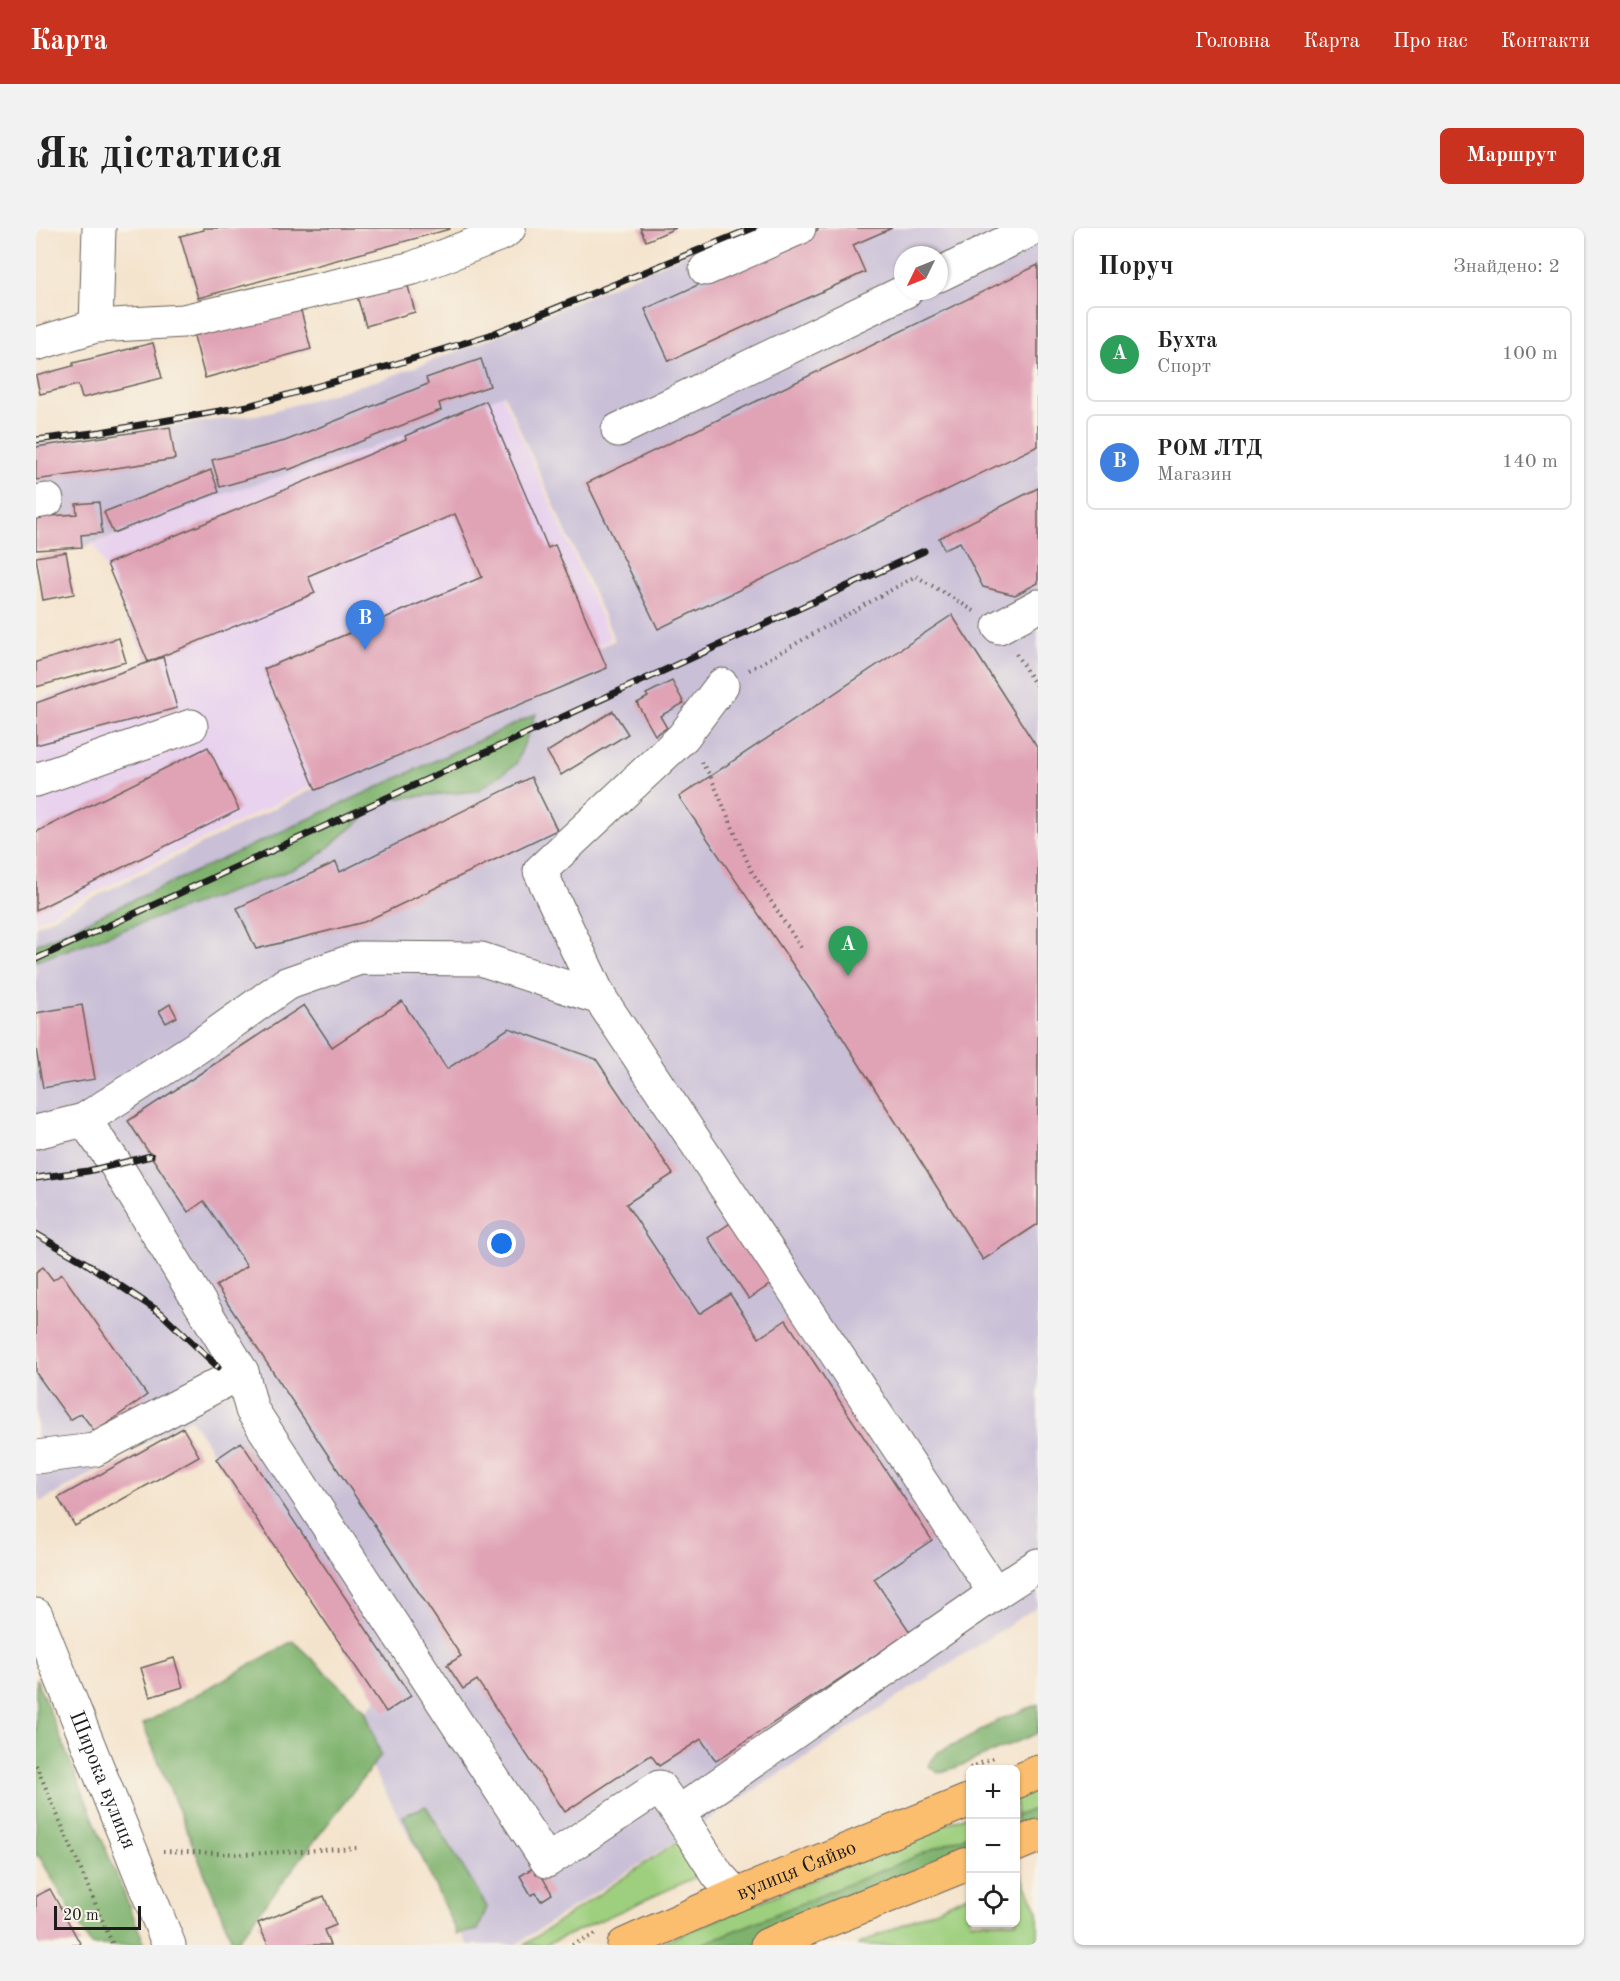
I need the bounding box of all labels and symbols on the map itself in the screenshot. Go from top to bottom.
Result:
north arrow [894,246,948,300]
pin: B [346,600,384,650]
pin: A [828,926,868,976]
your location [487,1229,516,1258]
street label: Широка вулиця [65,1708,140,1852]
street label: вулиця Сяйво [734,1837,859,1904]
scale bar [54,1903,141,1930]

